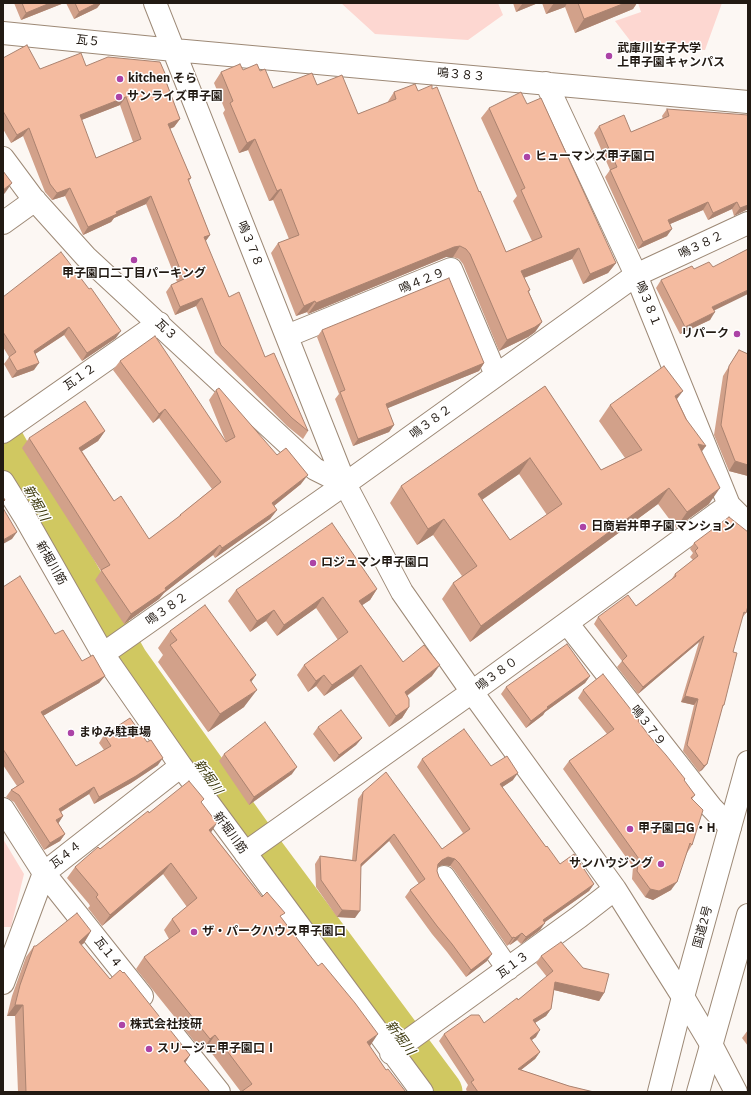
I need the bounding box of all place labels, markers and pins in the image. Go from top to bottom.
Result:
place label: 武庫川女子大学 上甲子園キャンパス [617,42,725,70]
marker: 武庫川女子大学 上甲子園キャンパス [604,51,614,61]
place label: kitchen そら [128,72,197,86]
marker: kitchen そら [115,74,125,84]
place label: サンライズ甲子園 [127,90,223,104]
marker: サンライズ甲子園 [114,92,124,102]
place label: ヒューマンズ甲子園口 [535,150,655,164]
marker: ヒューマンズ甲子園口 [522,152,532,162]
marker: 甲子園口二丁目パーキング [129,255,139,265]
place label: 甲子園口二丁目パーキング [62,267,206,281]
place label: リパーク [681,327,729,341]
marker: リパーク [732,329,742,339]
place label: 日商岩井甲子園マンション [591,520,735,534]
marker: 日商岩井甲子園マンション [578,522,588,532]
place label: ロジュマン甲子園口 [321,556,429,570]
marker: ロジュマン甲子園口 [308,558,318,568]
place label: まゆみ駐車場 [79,726,151,740]
marker: まゆみ駐車場 [66,728,76,738]
place label: 甲子園口G・H [638,822,715,836]
marker: 甲子園口G・H [625,824,635,834]
place label: サンハウジング [569,857,653,871]
marker: サンハウジング [656,859,666,869]
place label: ザ・パークハウス甲子園口 [202,925,346,939]
marker: ザ・パークハウス甲子園口 [189,927,199,937]
place label: 株式会社技研 [130,1018,202,1032]
marker: 株式会社技研 [117,1020,127,1030]
place label: スリージェ甲子園口Ⅰ [157,1042,277,1056]
marker: スリージェ甲子園口Ⅰ [144,1044,154,1054]

